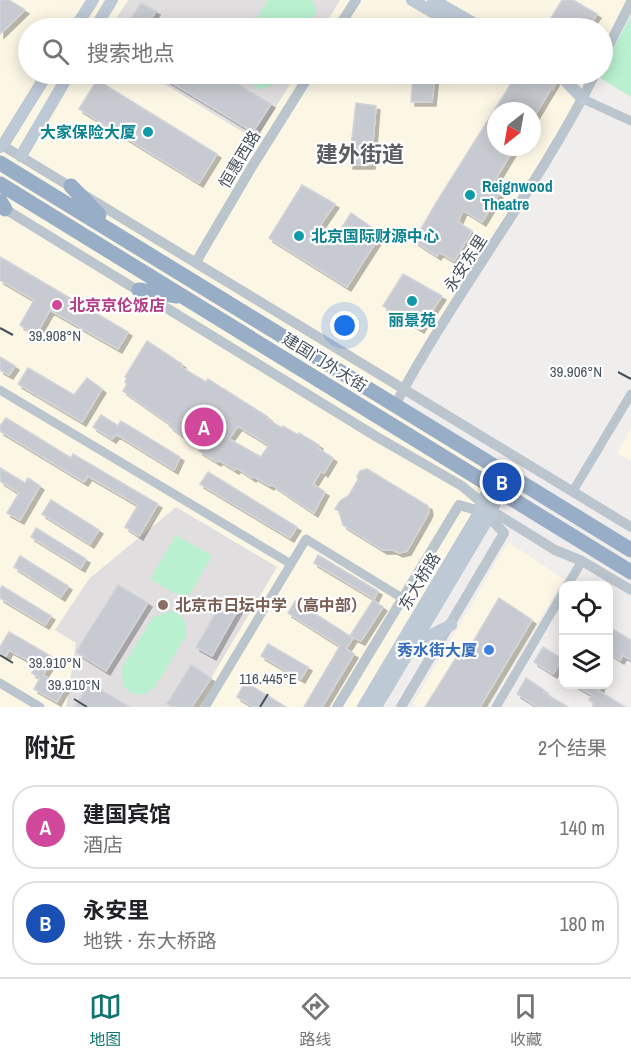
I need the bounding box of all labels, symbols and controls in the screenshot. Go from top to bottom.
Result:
search box [18,18,613,84]
icon: search [39,35,72,68]
text: 搜索地点 [87,38,175,68]
north arrow [487,102,541,156]
place label: 大家保险大厦 [40,121,136,143]
marker: 大家保险大厦 [141,125,155,139]
street label: 恒惠西路 [213,126,265,192]
district label: 建外街道 [316,139,404,169]
place label: Reignwood Theatre [482,175,553,215]
marker: Reignwood Theatre [463,188,477,202]
place label: 北京国际财源中心 [311,225,439,247]
marker: 北京国际财源中心 [292,229,306,243]
street label: 永安东里 [438,230,492,296]
place label: 北京京伦饭店 [69,294,165,316]
marker: 丽景苑 [405,294,419,308]
marker: 北京京伦饭店 [50,298,64,312]
place label: 丽景苑 [388,309,436,331]
your location [330,311,359,340]
text: 39.908°N [29,325,81,346]
street label: 建国门外大街 [278,327,372,397]
text: 39.906°N [550,361,602,382]
pin: A [184,404,224,450]
pin: B [482,460,522,504]
street label: 东大桥路 [393,548,445,614]
map controls [559,581,613,689]
button: locate [559,581,613,635]
place label: 北京市日坛中学（高中部） [175,594,367,616]
marker: 北京市日坛中学（高中部） [156,598,170,612]
button: layers [559,635,613,689]
place label: 秀水街大厦 [397,639,477,661]
marker: 秀水街大厦 [482,643,496,657]
text: 39.910°N [29,652,81,673]
text: 116.445°E [239,668,297,689]
text: 39.910°N [48,674,100,695]
text: 附近 [24,730,76,765]
text: 2个结果 [538,734,607,761]
text: 建国宾馆 [83,799,171,829]
text: A [40,814,51,841]
text: 140 m [559,814,605,841]
text: 酒店 [83,831,123,858]
text: 永安里 [83,895,149,925]
text: B [40,910,51,937]
text: 180 m [559,910,605,937]
text: 地铁 · 东大桥路 [83,927,217,954]
tab: 地图 [89,990,122,1050]
tab: 路线 [299,990,332,1050]
tab: 收藏 [509,990,542,1050]

